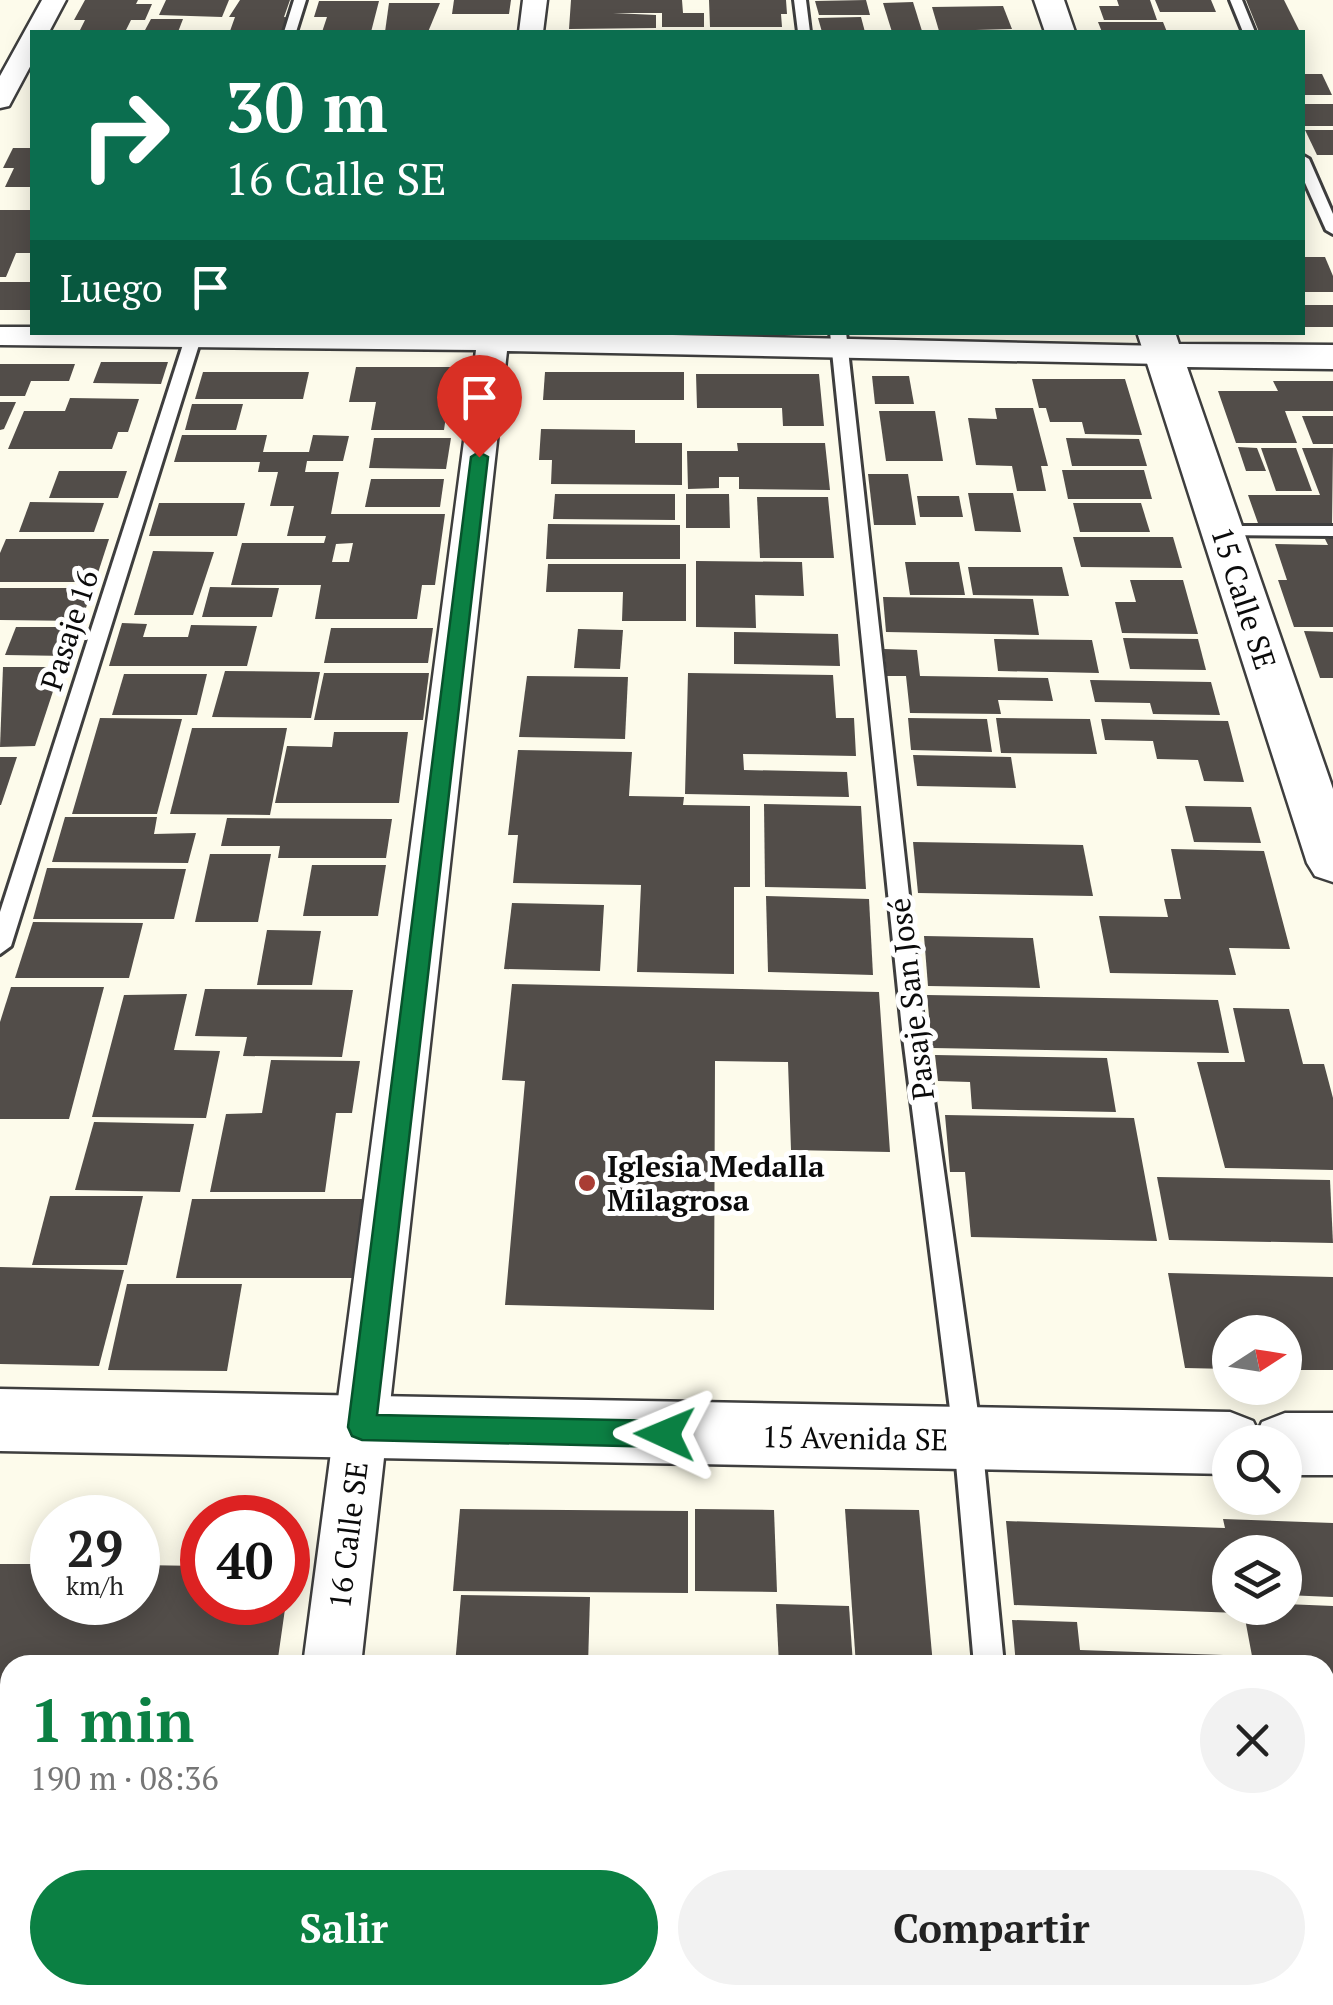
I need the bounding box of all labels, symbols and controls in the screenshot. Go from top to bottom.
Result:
text: 30 m [225,59,388,152]
icon: right [60,70,190,200]
text: 16 Calle SE [225,148,447,208]
icon: arrive [183,260,238,315]
text: Luego [60,263,163,313]
pin [437,355,522,458]
icon: arrive [452,370,507,425]
street label: 15 Calle SE [1202,522,1286,674]
street label: Pasaje 16 [31,565,107,695]
street label: Pasaje San José [879,896,943,1102]
place label: Iglesia Medalla Milagrosa [607,1146,825,1220]
marker: Iglesia Medalla Milagrosa [576,1172,598,1194]
north arrow [1212,1315,1302,1405]
map controls [1212,1315,1302,1625]
position arrow [613,1382,717,1486]
street label: 15 Avenida SE [762,1416,948,1460]
button: search [1212,1425,1302,1515]
street label: 16 Calle SE [319,1459,377,1611]
speed limit sign: 40 [180,1495,310,1625]
text: 29 [67,1515,123,1581]
button: layers [1212,1535,1302,1625]
text: km/h [66,1569,124,1602]
text: 1 min [30,1680,194,1759]
button: close [1200,1688,1305,1793]
text: 190 m · 08:36 [30,1757,218,1799]
button: Salir [30,1870,658,1985]
button: Compartir [678,1870,1305,1985]

